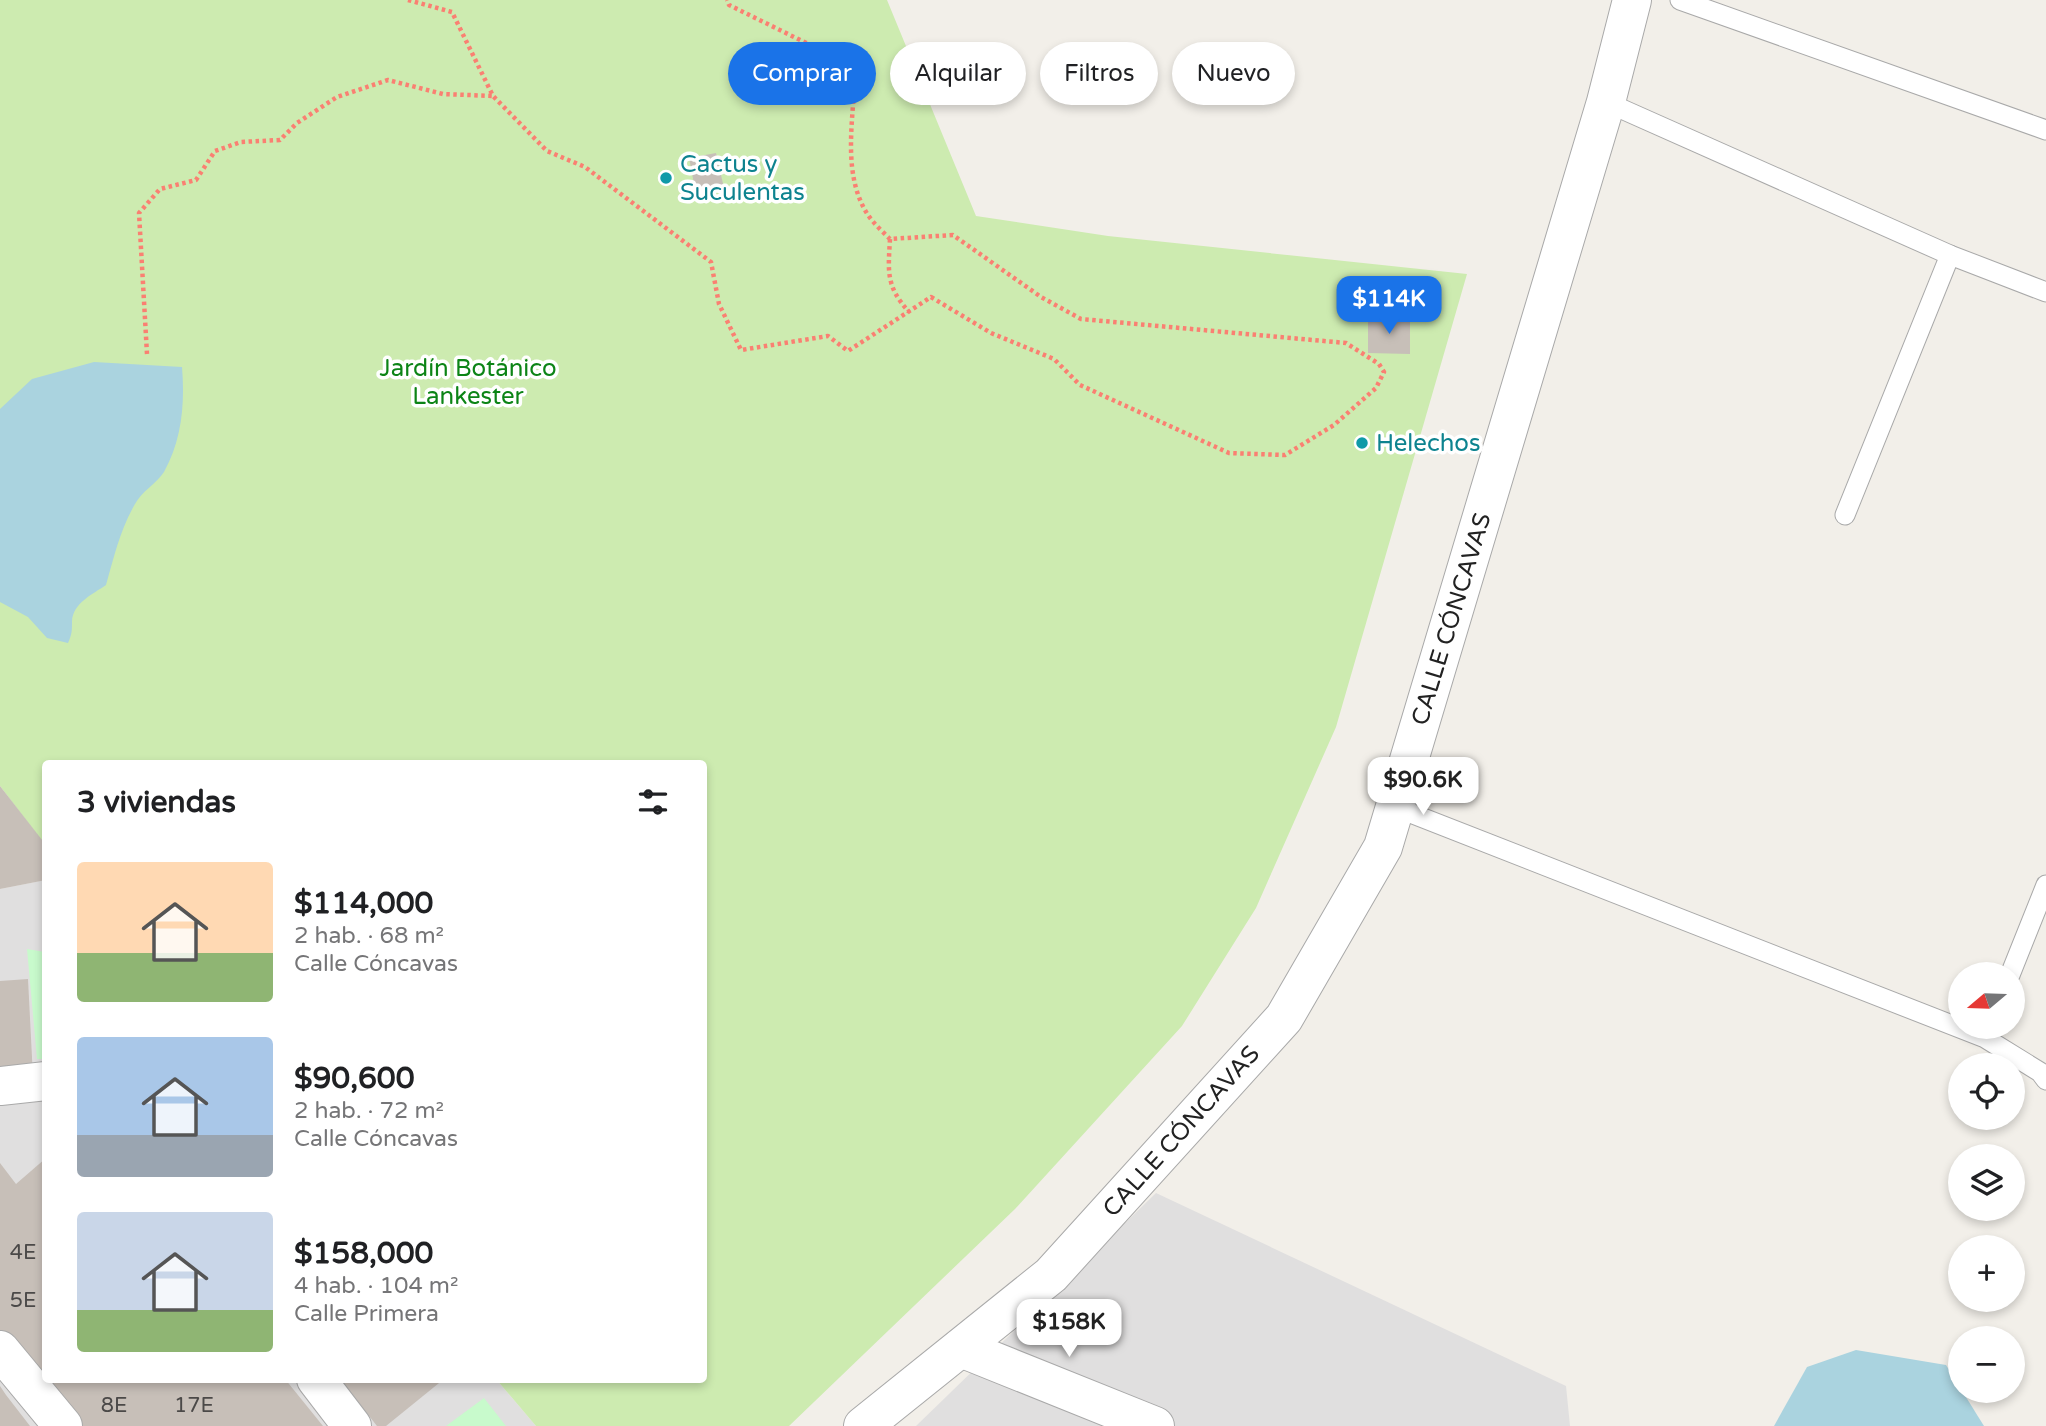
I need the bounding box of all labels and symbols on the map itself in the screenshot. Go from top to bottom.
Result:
place label: Cactus y Suculentas [680,150,805,207]
marker: Cactus y Suculentas [658,170,674,186]
pin: $114K [1340,276,1438,336]
park label: Jardín Botánico Lankester [379,354,557,411]
place label: Helechos [1376,429,1480,458]
marker: Helechos [1354,435,1370,451]
street label: CALLE CÓNCAVAS [1404,509,1498,729]
pin: $90.6K [1366,758,1480,817]
north arrow [1948,962,2025,1040]
street label: CALLE CÓNCAVAS [1096,1039,1266,1223]
house number: 4E [10,1240,36,1265]
house number: 5E [10,1288,36,1313]
pin: $158K [1020,1300,1118,1359]
house number: 8E [101,1393,127,1418]
house number: 17E [174,1393,214,1418]

